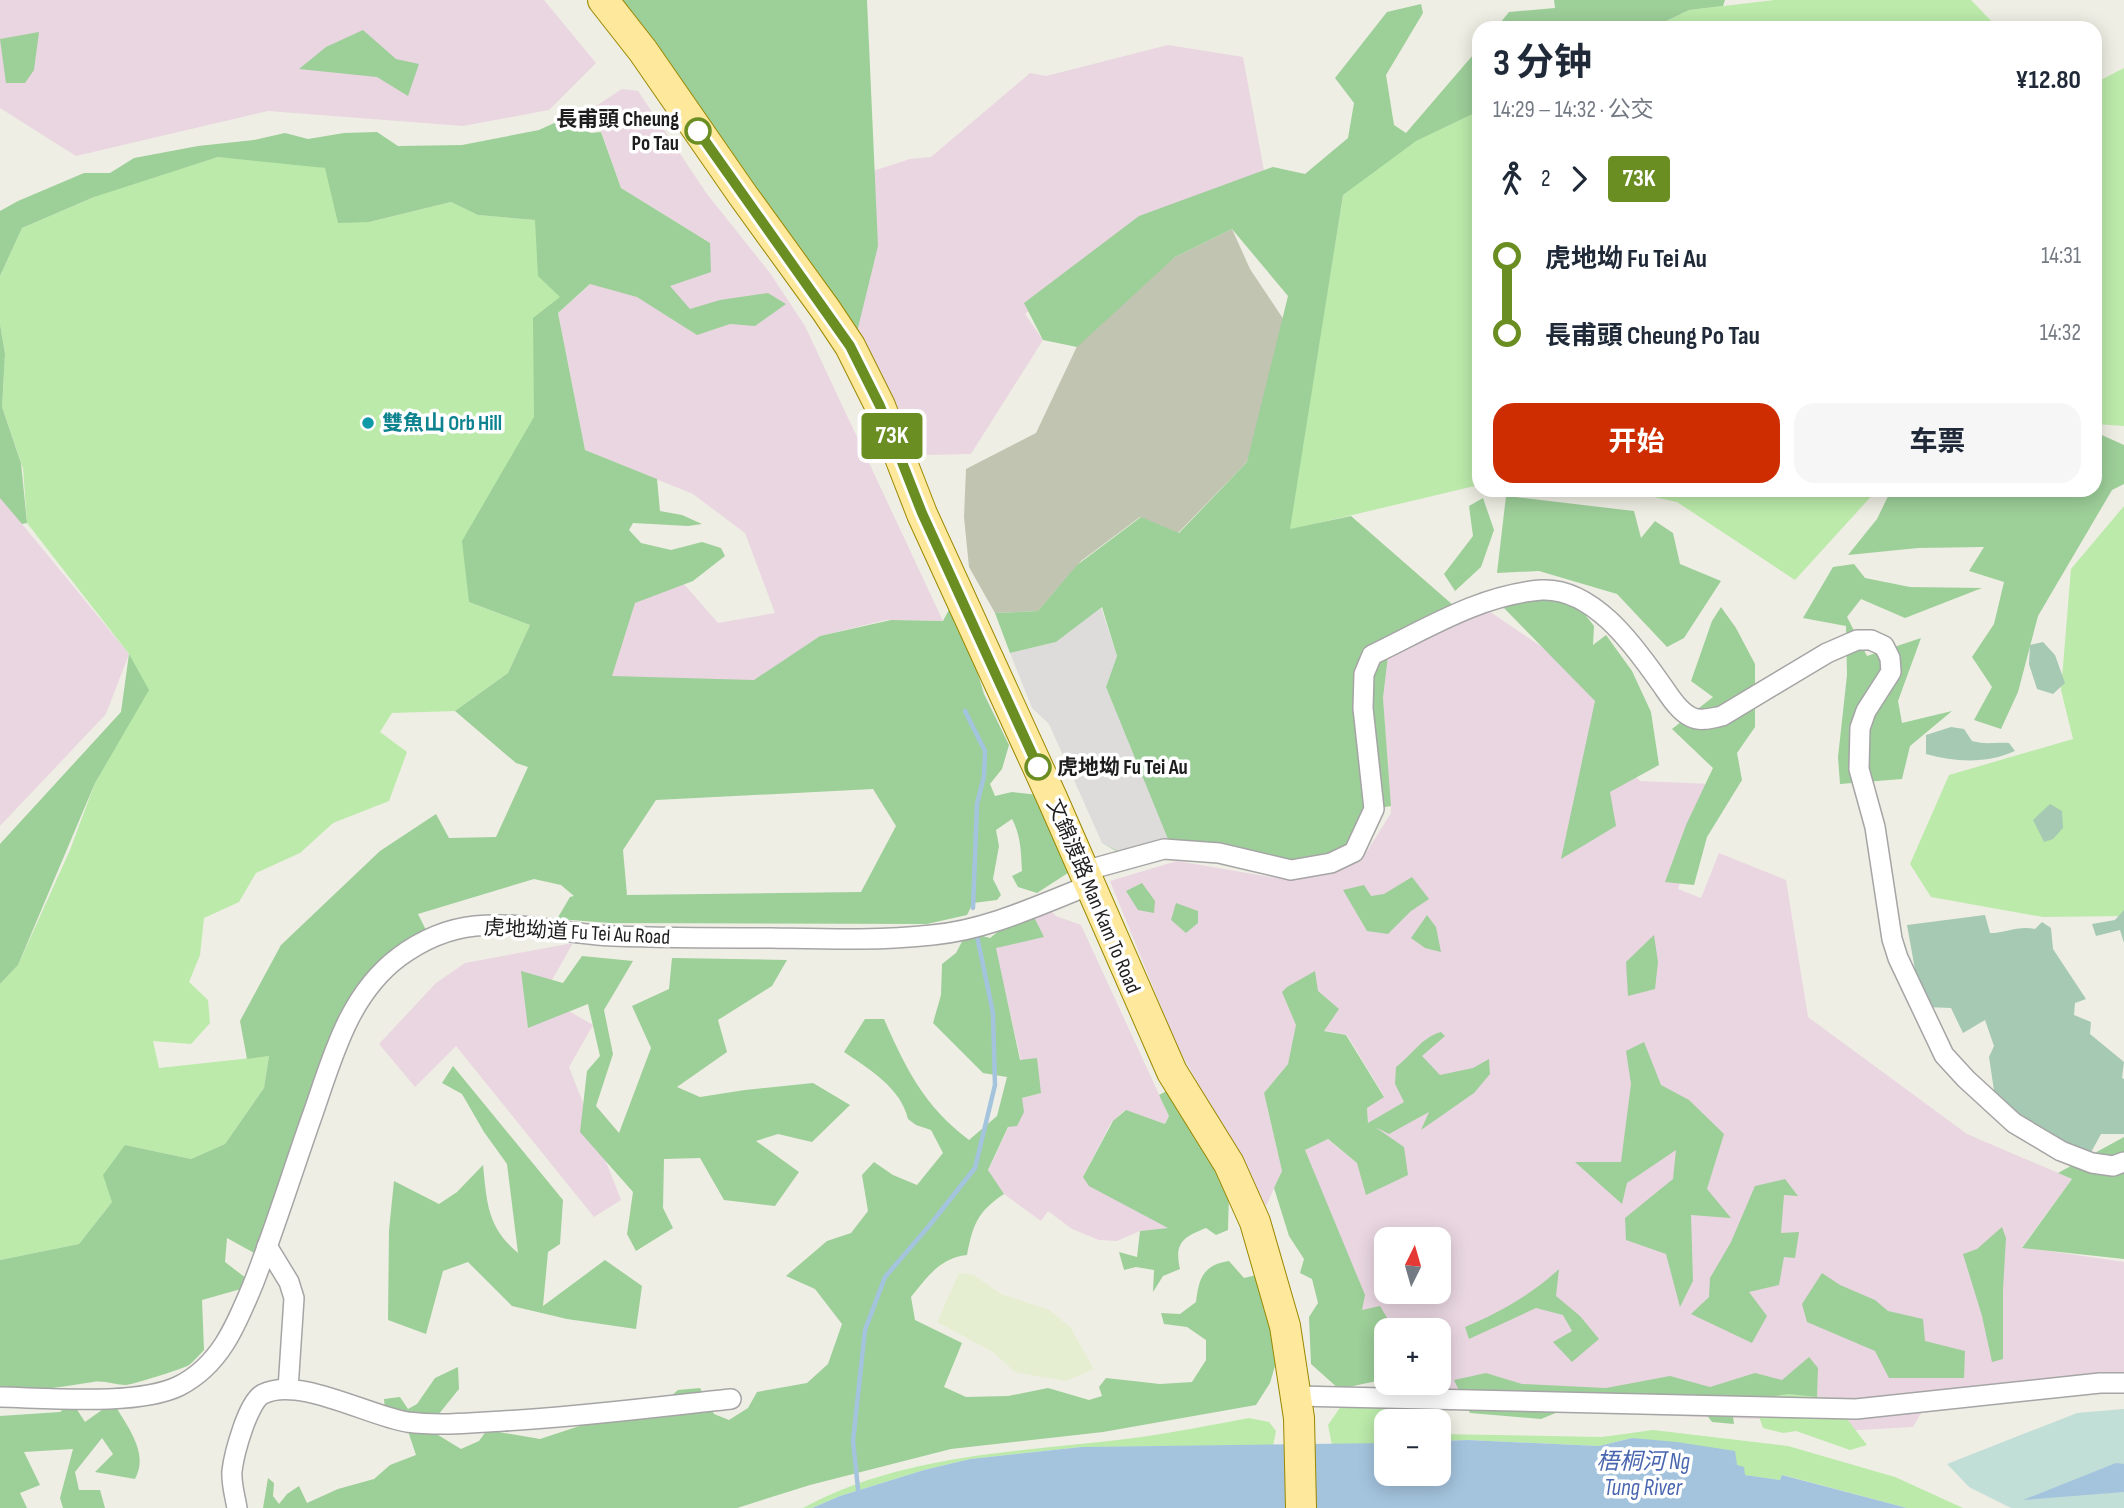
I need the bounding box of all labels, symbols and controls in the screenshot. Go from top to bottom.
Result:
text: 3 分钟 [1493,41,1592,86]
text: ¥12.80 [2015,65,2081,96]
text: 14:29 – 14:32 · 公交 [1493,96,1654,124]
place label: 長甫頭 Cheung Po Tau [556,107,679,156]
marker: 長甫頭 Cheung Po Tau [685,118,711,144]
icon: walk [1493,160,1531,198]
icon: forward [1560,160,1598,198]
text: 73K [1622,164,1656,193]
text: 2 [1541,165,1550,193]
text: 14:31 [2041,242,2081,270]
text: 虎地坳 Fu Tei Au [1545,244,1707,275]
text: 14:32 [2040,319,2081,347]
text: 長甫頭 Cheung Po Tau [1545,321,1760,352]
button: 开始 [1493,403,1780,483]
button: 车票 [1794,403,2081,483]
place label: 雙魚山 Orb Hill [382,411,502,436]
line badge: 73K [852,413,932,459]
marker: 雙魚山 Orb Hill [360,415,376,431]
text: 73K [875,421,909,450]
marker: 虎地坳 Fu Tei Au [1025,754,1051,780]
place label: 虎地坳 Fu Tei Au [1057,755,1188,780]
street label: 文錦渡路 Man Kam To Road [1041,795,1146,997]
street label: 虎地坳道 Fu Tei Au Road [483,915,671,950]
north arrow [1374,1227,1451,1304]
map controls [1374,1227,1451,1486]
button: + [1374,1318,1451,1395]
button: − [1374,1409,1451,1486]
water label: 梧桐河 Ng Tung River [1596,1448,1690,1502]

